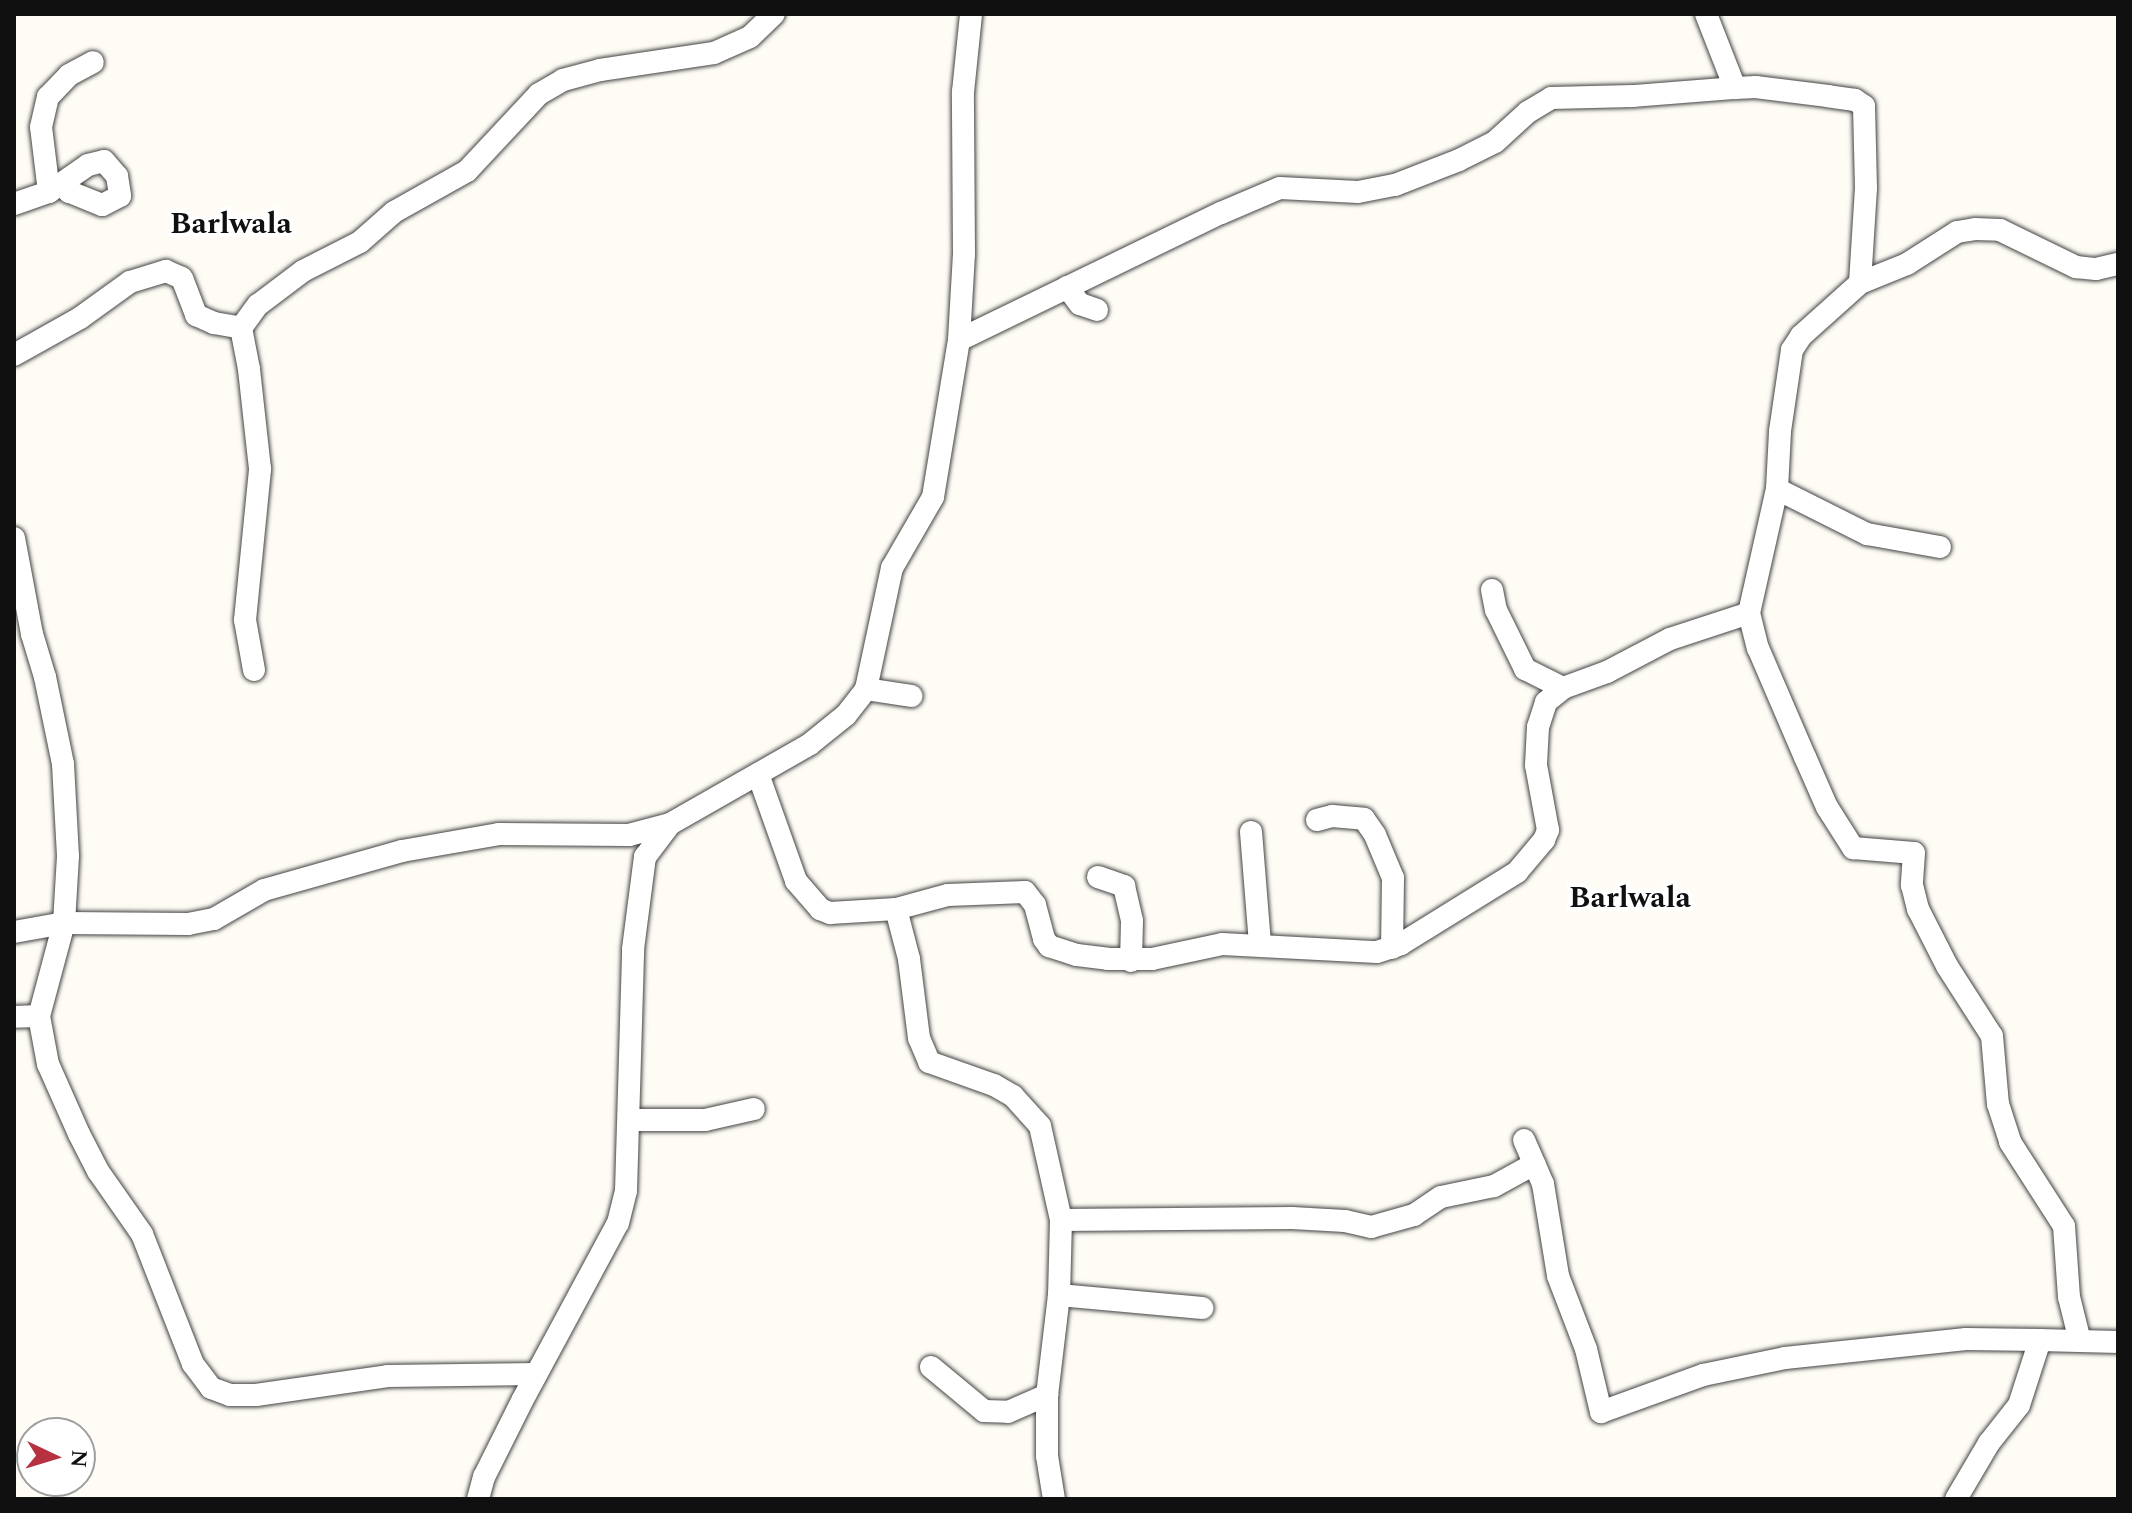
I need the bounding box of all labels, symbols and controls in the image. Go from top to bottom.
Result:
district label: Barlwala [170,206,292,242]
district label: Barlwala [1569,880,1691,916]
north arrow [16,1417,96,1497]
text: N [61,1448,96,1469]

